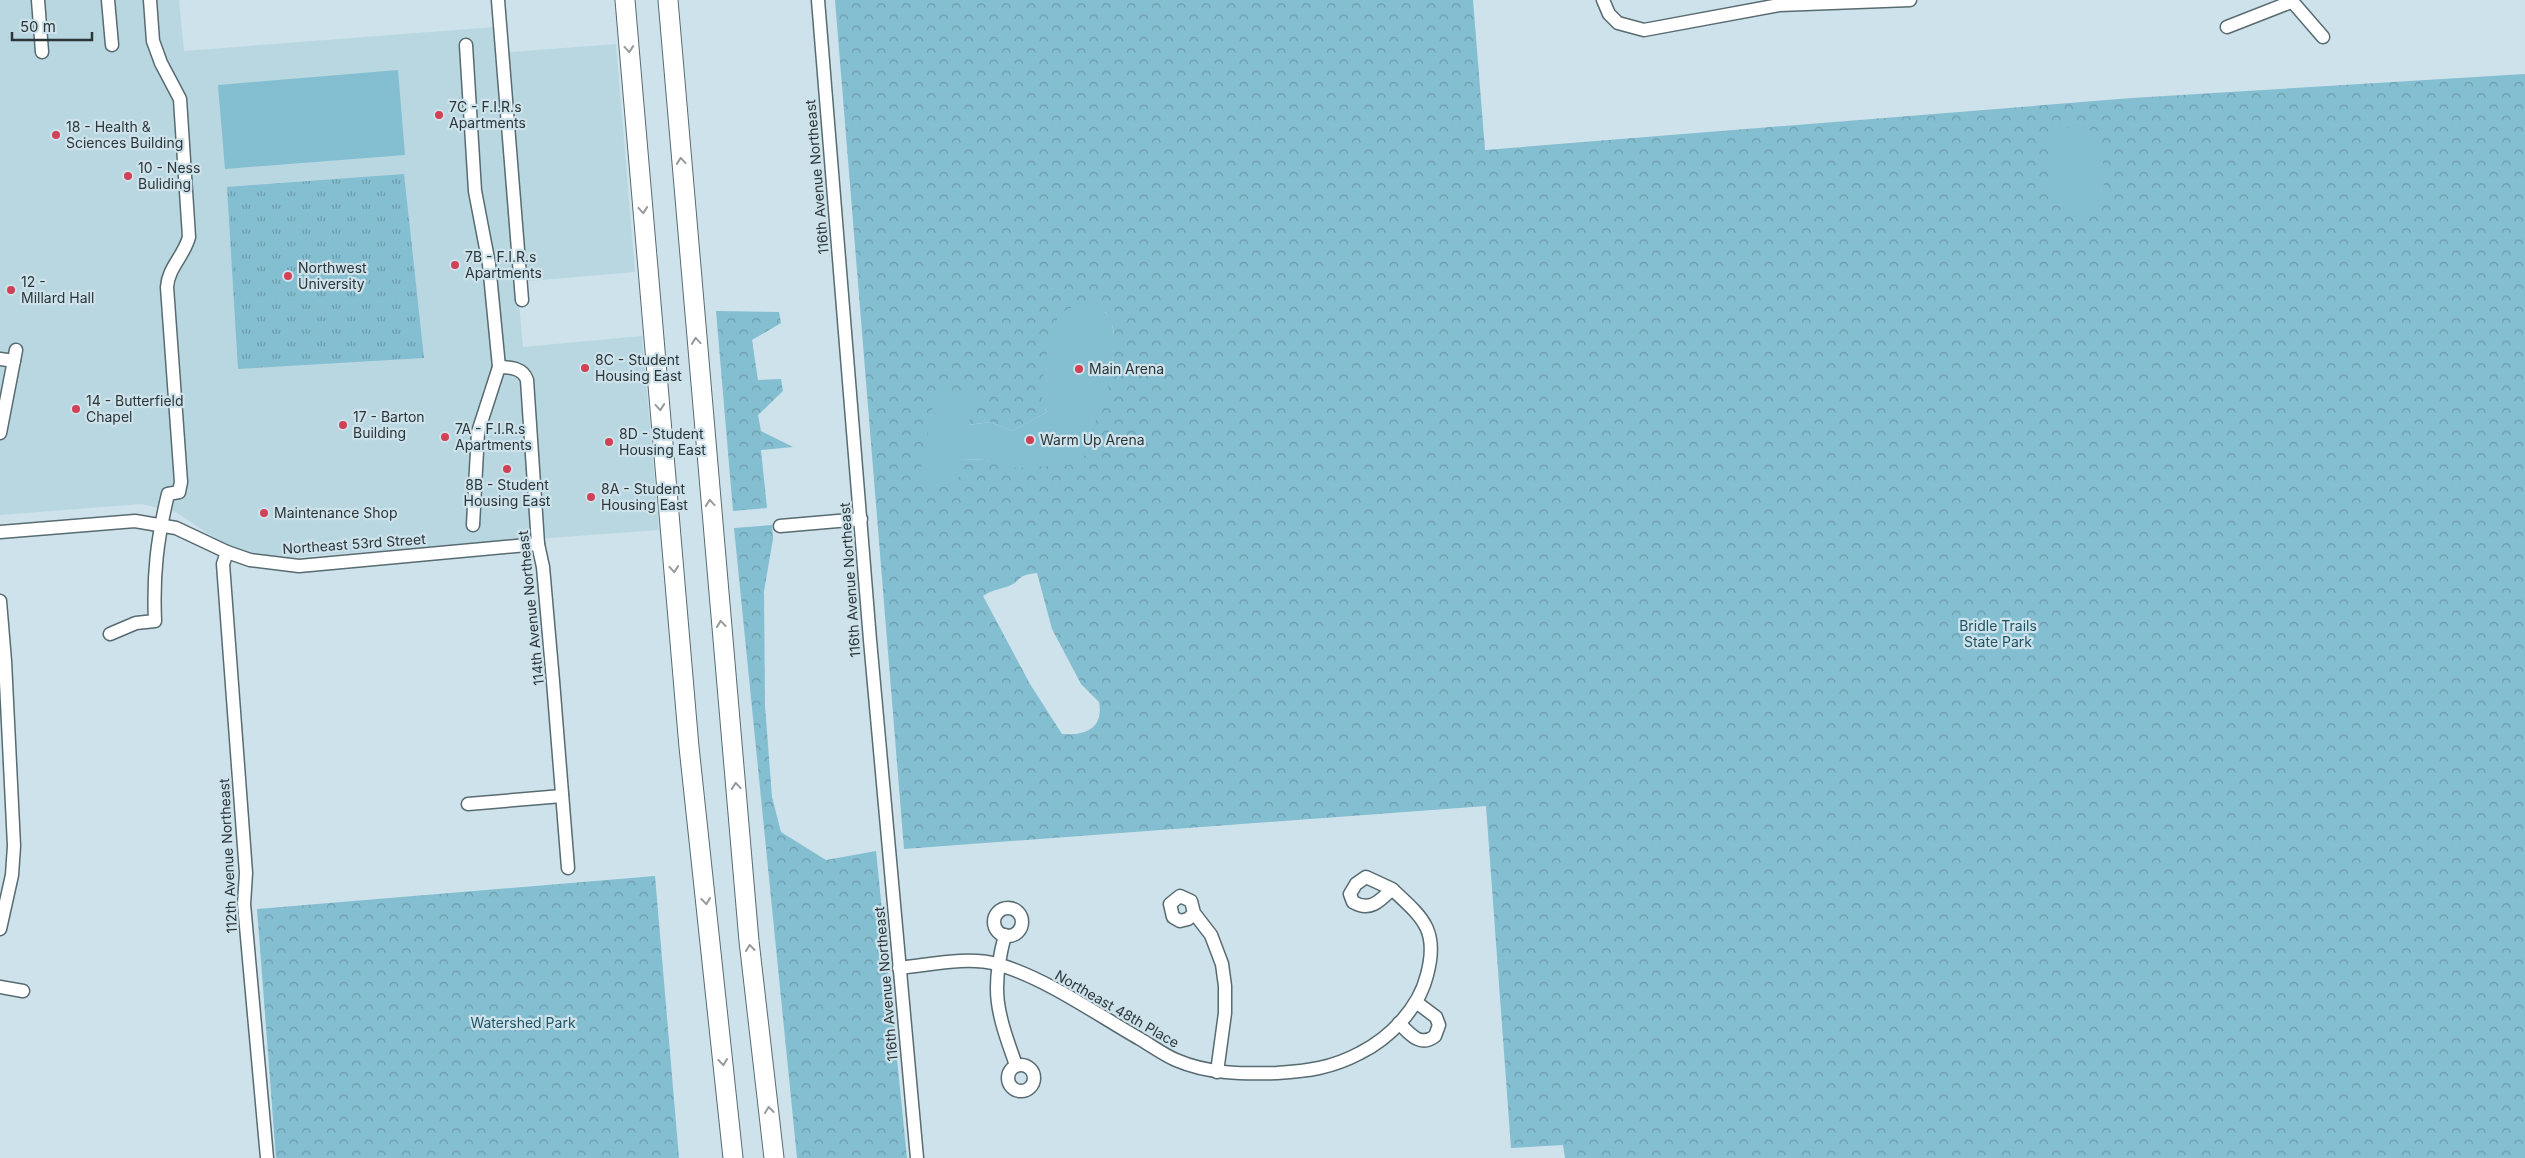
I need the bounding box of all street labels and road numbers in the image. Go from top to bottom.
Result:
street label: 116th Avenue Northeast [801,98,832,255]
street label: 116th Avenue Northeast [836,502,863,658]
street label: 114th Avenue Northeast [514,529,547,686]
street label: Northeast 53rd Street [282,530,427,557]
street label: 112th Avenue Northeast [215,778,240,934]
street label: 116th Avenue Northeast [870,905,901,1062]
street label: Northeast 48th Place [1052,966,1182,1051]

